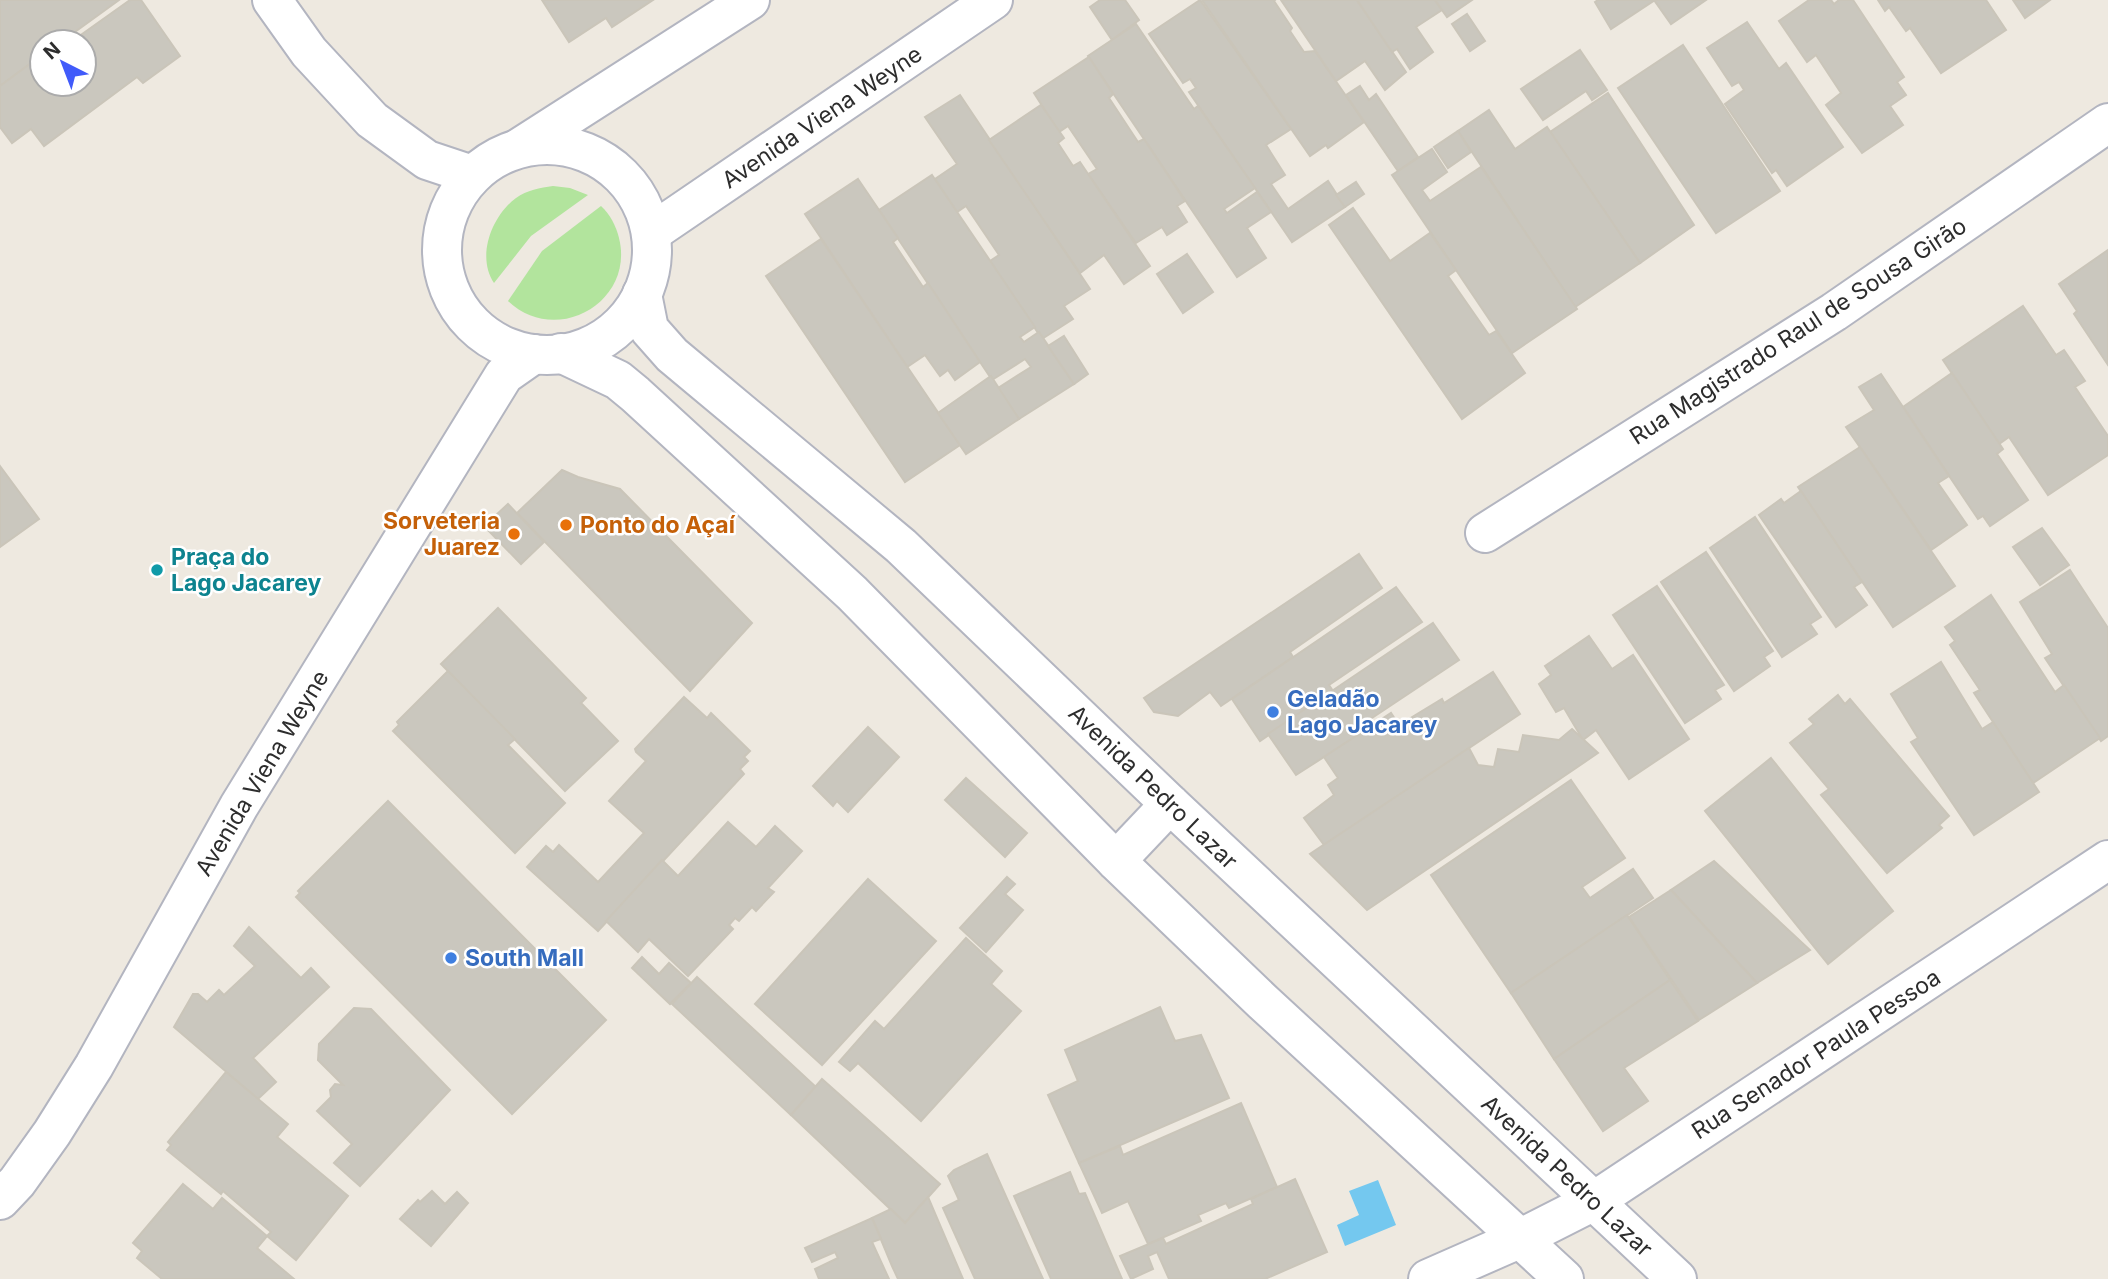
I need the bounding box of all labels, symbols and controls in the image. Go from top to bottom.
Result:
north arrow [28,28,98,98]
text: N [39,37,65,64]
street label: Avenida Viena Weyne [717,40,927,194]
street label: Rua Magistrado Raul de Sousa Girão [1624,211,1972,451]
place label: Sorveteria Juarez [383,507,500,561]
place label: Ponto do Açaí [580,511,736,539]
marker: Ponto do Açaí [558,517,574,533]
marker: Sorveteria Juarez [506,526,522,542]
place label: Praça do Lago Jacarey [171,543,321,597]
marker: Praça do Lago Jacarey [149,562,165,578]
street label: Avenida Viena Weyne [189,665,335,881]
place label: Geladão Lago Jacarey [1287,685,1437,739]
street label: Avenida Pedro Lazar [1063,699,1243,875]
marker: Geladão Lago Jacarey [1265,704,1281,720]
place label: South Mall [465,944,584,972]
marker: South Mall [443,950,459,966]
street label: Rua Senador Paula Pessoa [1686,963,1946,1145]
street label: Avenida Pedro Lazar [1476,1090,1659,1263]

